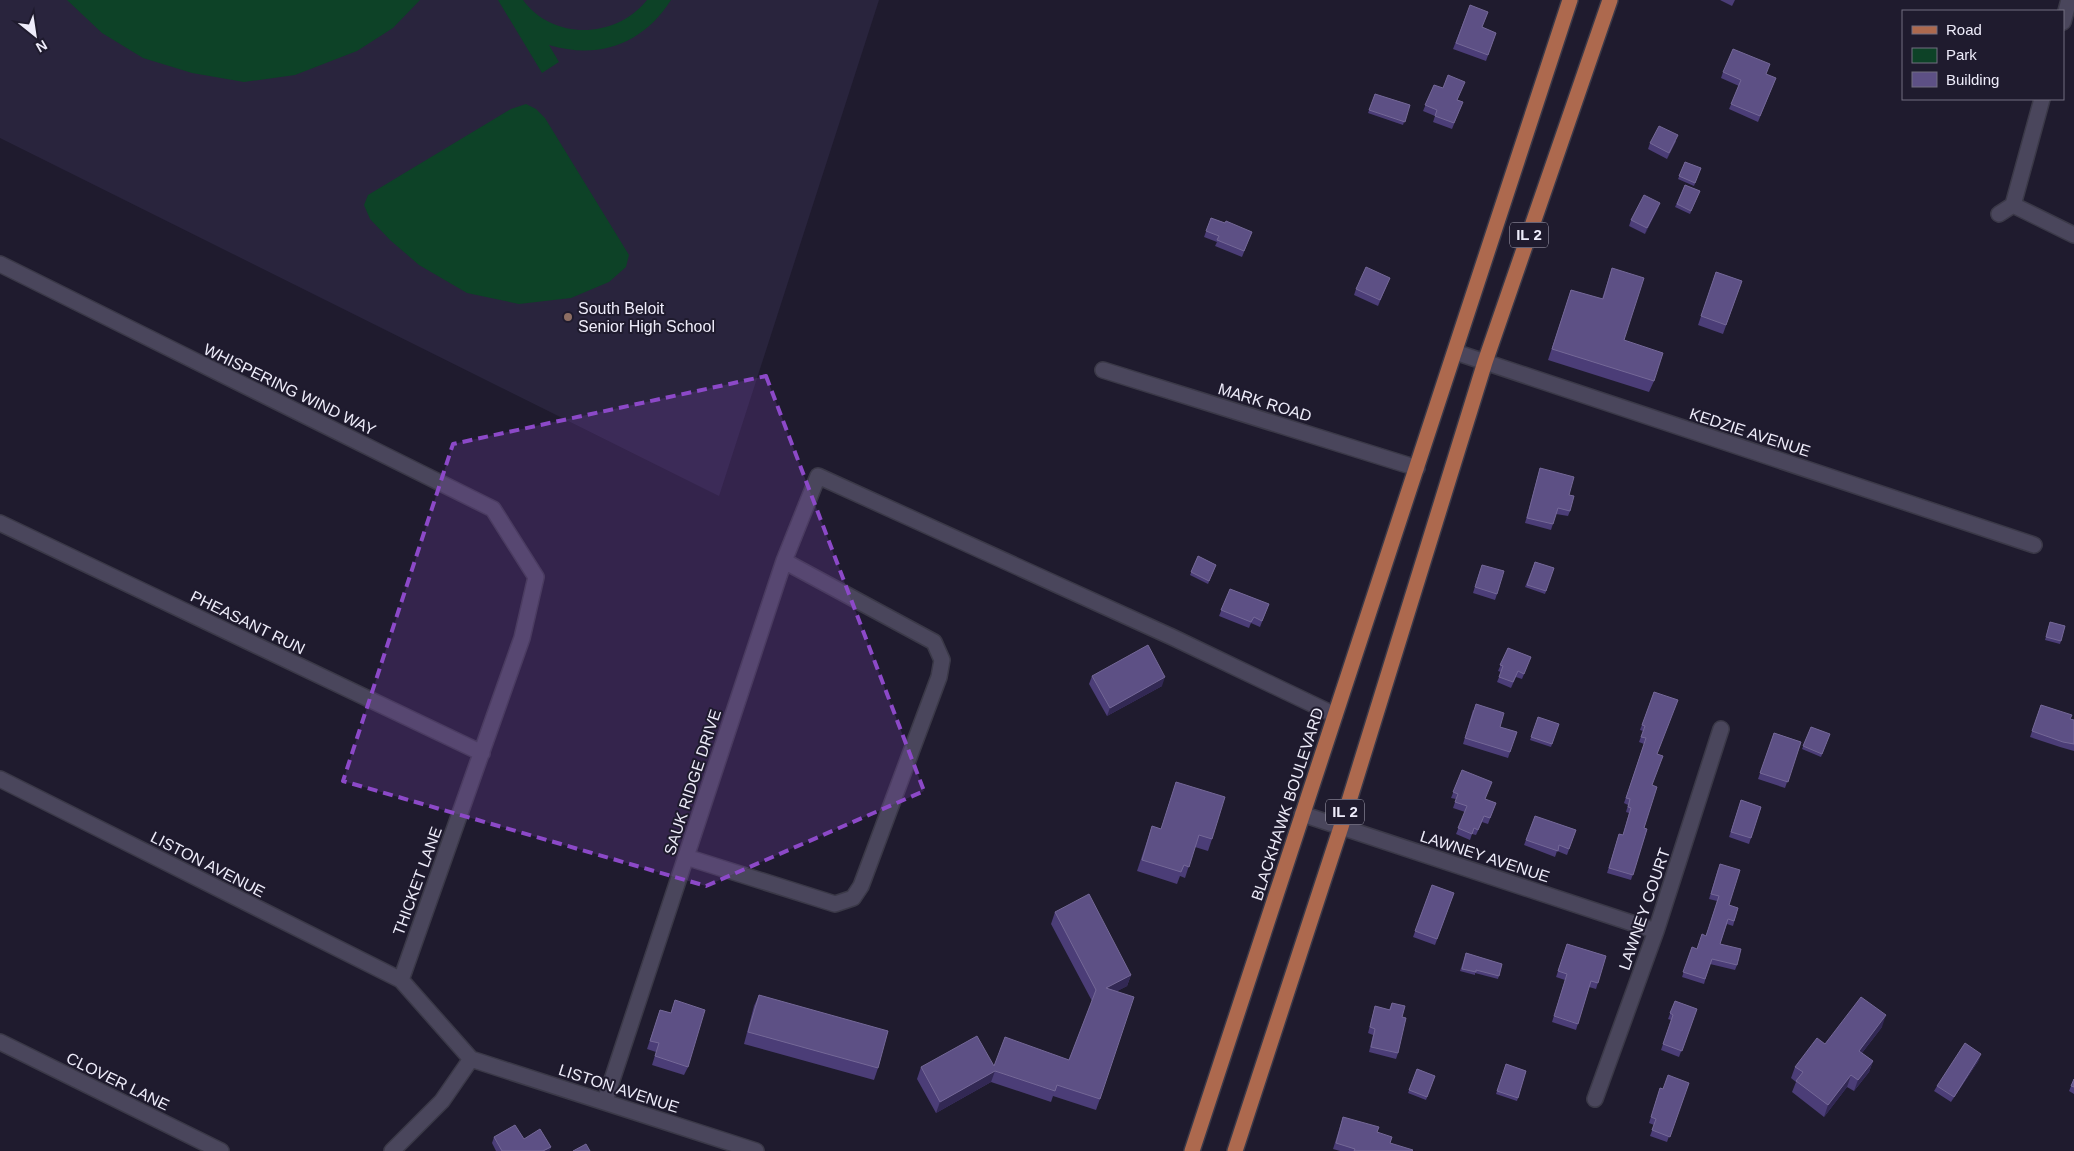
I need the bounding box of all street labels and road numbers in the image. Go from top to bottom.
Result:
road number: IL 2 [1510,222,1548,248]
street label: WHISPERING WIND WAY [201,340,379,439]
street label: MARK ROAD [1216,380,1314,425]
street label: KEDZIE AVENUE [1687,405,1812,460]
street label: PHEASANT RUN [188,587,308,658]
street label: BLACKHAWK BOULEVARD [1248,706,1327,903]
street label: SAUK RIDGE DRIVE [661,707,724,857]
road number: IL 2 [1326,800,1364,824]
street label: THICKET LANE [390,825,445,938]
street label: LISTON AVENUE [148,828,268,901]
street label: LAWNEY AVENUE [1418,828,1552,885]
street label: LAWNEY COURT [1616,846,1673,972]
street label: CLOVER LANE [64,1049,172,1114]
street label: LISTON AVENUE [556,1061,681,1116]

